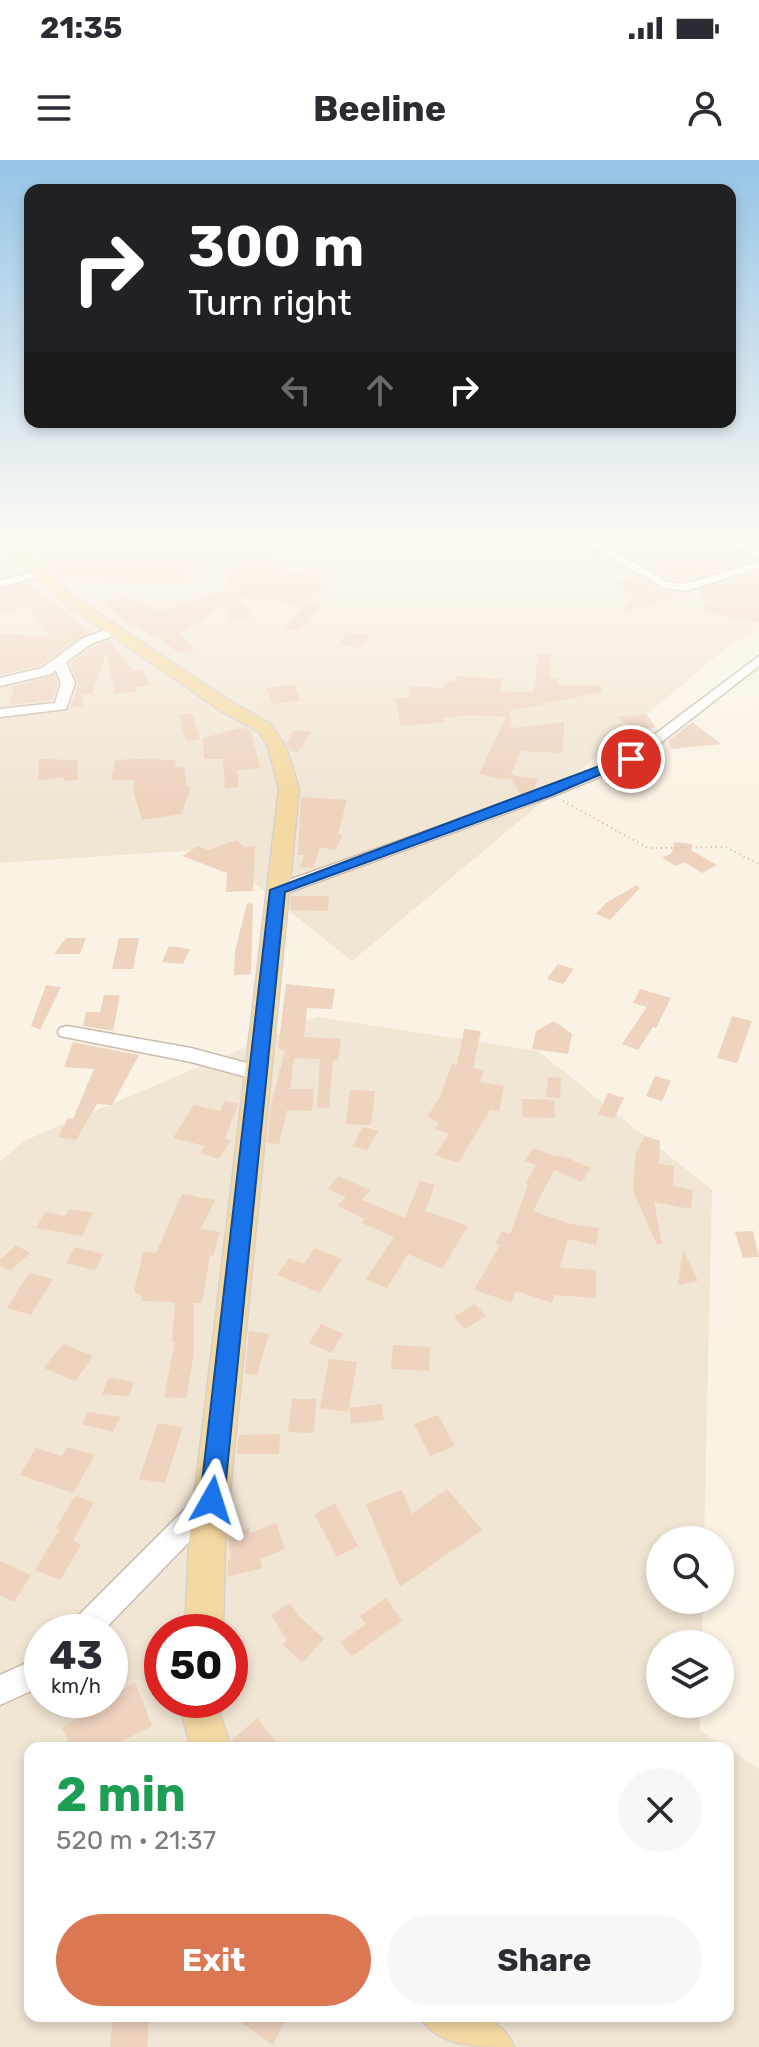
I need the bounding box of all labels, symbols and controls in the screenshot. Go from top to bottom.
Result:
text: 21:35 [40,10,122,46]
icon: menu [32,86,76,130]
icon: person [683,86,727,130]
text: Beeline [313,87,446,130]
text: 300 m [188,214,364,280]
icon: right [56,216,160,320]
text: Turn right [188,281,352,324]
icon: left [274,368,318,412]
icon: ahead [358,368,402,412]
icon: right [442,368,486,412]
pin [597,725,665,793]
icon: arrive [609,737,653,781]
position arrow [170,1458,254,1542]
map controls [646,1526,734,1718]
button: search [646,1526,734,1614]
speed limit sign: 50 [144,1614,248,1718]
button: layers [646,1630,734,1718]
text: 43 [49,1632,103,1679]
text: km/h [51,1674,101,1698]
text: 2 min [56,1766,186,1823]
button: close [618,1768,702,1852]
text: 520 m · 21:37 [56,1825,216,1856]
button: Exit [56,1914,371,2006]
button: Share [387,1914,702,2006]

